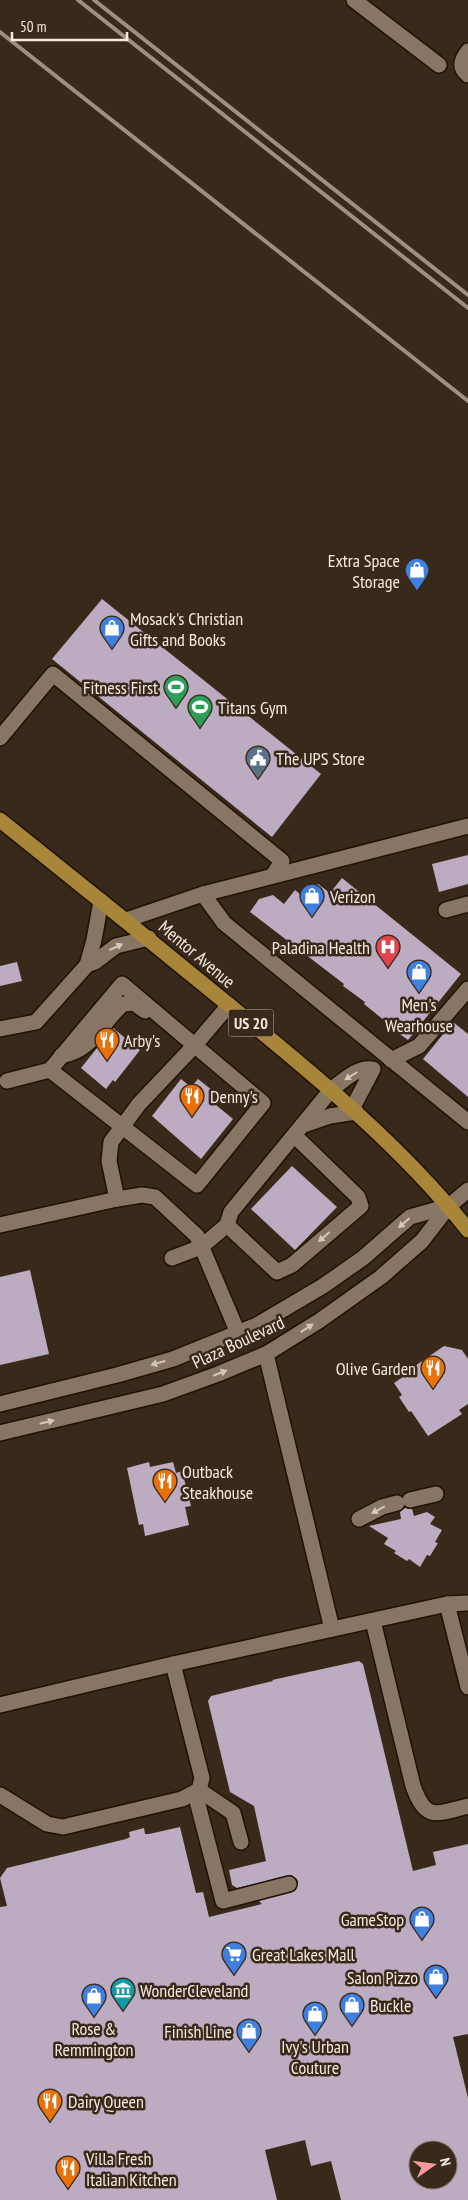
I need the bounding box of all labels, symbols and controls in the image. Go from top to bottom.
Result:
scale bar [12,10,128,42]
text: 50 m [20,17,46,36]
place label: Extra Space Storage [328,549,400,593]
shop icon: Extra Space Storage [404,557,430,591]
place label: Mosack's Christian Gifts and Books [130,607,243,651]
shop icon: Mosack's Christian Gifts and Books [99,615,125,649]
sports icon: Fitness First [163,674,189,708]
place label: Fitness First [83,676,158,699]
sports icon: Titans Gym [187,694,213,728]
place label: Titans Gym [218,696,287,719]
public building icon: The UPS Store [245,745,271,779]
place label: The UPS Store [276,747,365,770]
shop icon: Verizon [299,883,325,917]
place label: Verizon [329,885,376,908]
street label: Mentor Avenue [154,915,240,993]
hospital icon: Paladina Health [375,934,401,968]
place label: Paladina Health [272,936,370,959]
one-way arrow [108,943,123,952]
shop icon: Men's Wearhouse [406,959,432,993]
place label: Men's Wearhouse [385,993,453,1037]
road number: US 20 [228,1010,274,1036]
restaurant icon: Arby's [94,1027,120,1061]
place label: Arby's [124,1029,160,1052]
one-way arrow [344,1072,357,1081]
restaurant icon: Denny's [179,1083,205,1117]
place label: Denny's [210,1085,258,1108]
one-way arrow [398,1217,410,1229]
one-way arrow [318,1232,331,1243]
street label: Plaza Boulevard [188,1311,288,1373]
one-way arrow [301,1324,314,1333]
restaurant icon: Olive Garden [420,1355,446,1389]
place label: Olive Garden [336,1357,416,1380]
one-way arrow [151,1360,166,1368]
one-way arrow [213,1369,228,1376]
one-way arrow [40,1418,55,1426]
place label: Outback Steakhouse [182,1460,253,1504]
restaurant icon: Outback Steakhouse [152,1468,178,1502]
one-way arrow [370,1506,385,1514]
shop icon: GameStop [409,1906,435,1940]
place label: GameStop [341,1908,404,1931]
supermarket icon: Great Lakes Mall [221,1941,247,1975]
place label: Great Lakes Mall [252,1943,356,1966]
shop icon: Salon Pizzo [423,1964,449,1998]
place label: Salon Pizzo [347,1966,418,1989]
museum icon: WonderCleveland [110,1977,136,2011]
place label: WonderCleveland [140,1979,248,2002]
shop icon: Rose & Remmington [81,1983,107,2017]
shop icon: Buckle [339,1992,365,2026]
place label: Buckle [370,1994,411,2017]
shop icon: Ivy's Urban Couture [302,2001,328,2035]
place label: Rose & Remmington [55,2017,133,2061]
shop icon: Finish Line [236,2018,262,2052]
place label: Finish Line [164,2020,232,2043]
place label: Ivy's Urban Couture [281,2035,349,2079]
restaurant icon: Dairy Queen [37,2088,63,2122]
place label: Dairy Queen [68,2090,144,2113]
north arrow [408,2140,458,2190]
place label: Villa Fresh Italian Kitchen [85,2147,177,2191]
restaurant icon: Villa Fresh Italian Kitchen [55,2155,81,2189]
text: N [436,2156,455,2168]

